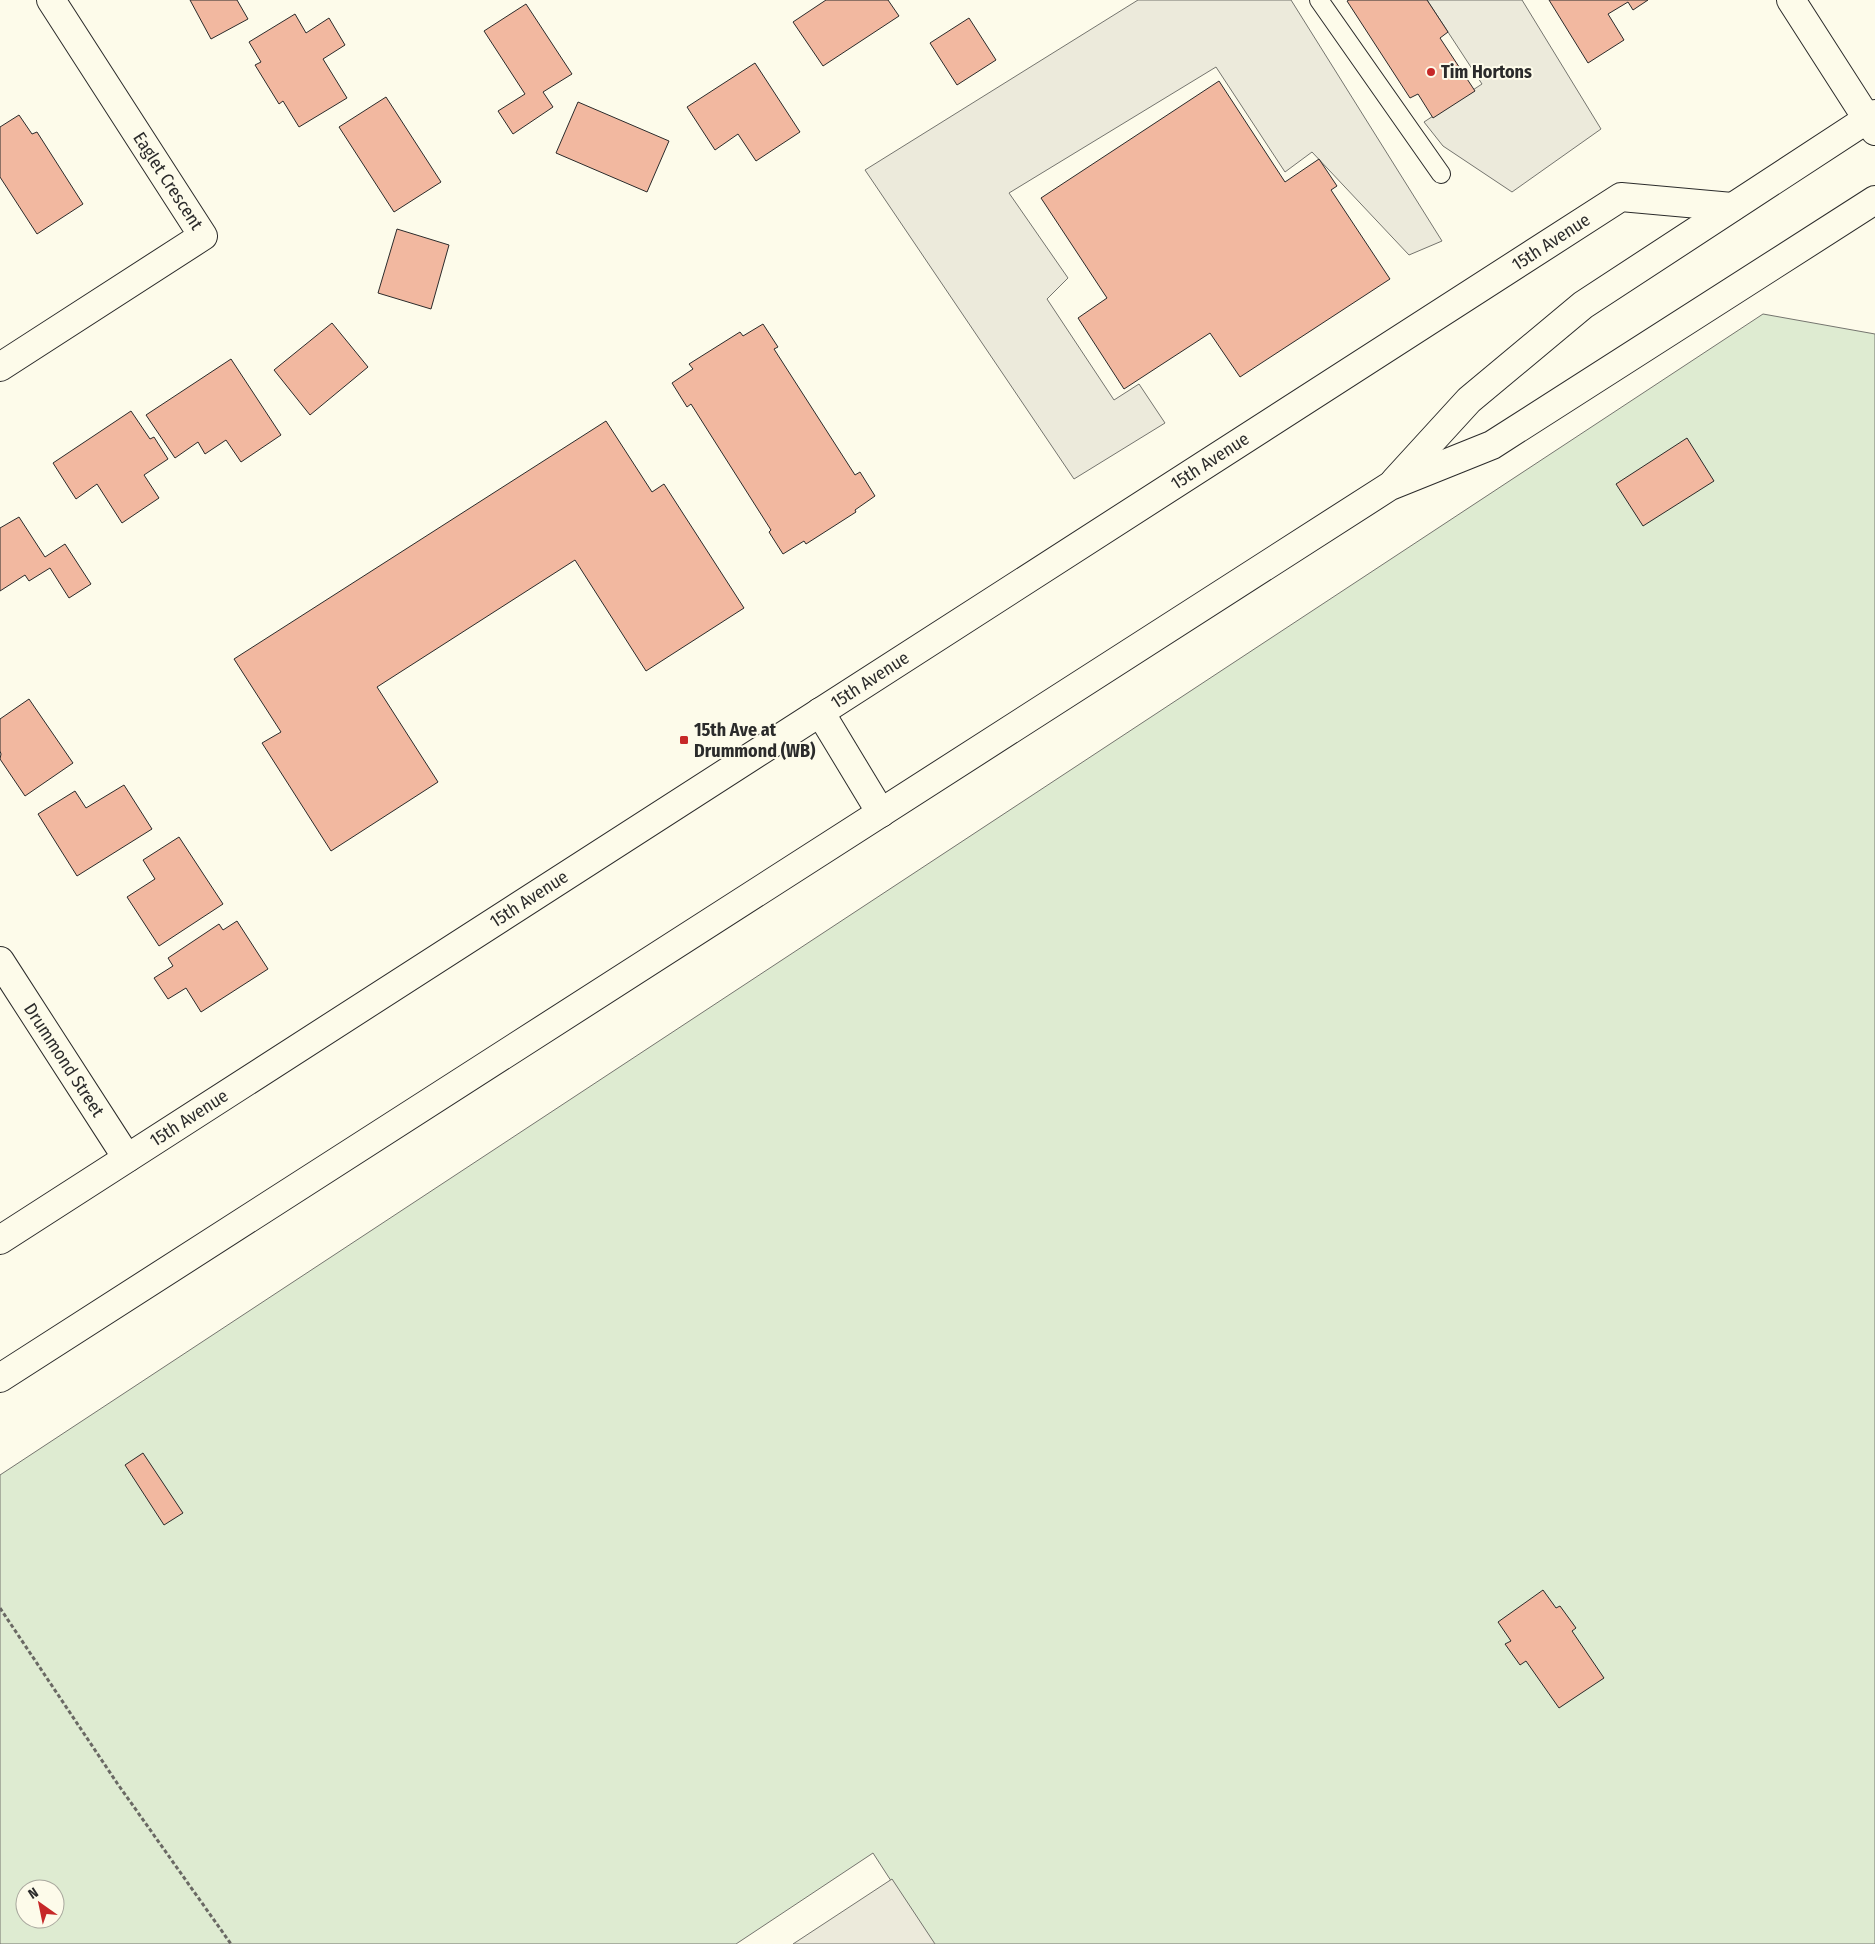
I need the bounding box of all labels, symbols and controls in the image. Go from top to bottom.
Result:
place label: Tim Hortons [1441,61,1532,83]
marker: Tim Hortons [1425,66,1437,78]
street label: Eaglet Crescent [128,128,208,234]
street label: 15th Avenue [1508,209,1594,275]
street label: 15th Avenue [1167,428,1253,494]
street label: 15th Avenue [827,647,913,713]
place label: 15th Ave at Drummond (WB) [694,719,816,762]
marker: 15th Ave at Drummond (WB) [678,734,690,746]
street label: 15th Avenue [486,866,572,932]
street label: Drummond Street [19,999,109,1121]
street label: 15th Avenue [146,1085,232,1151]
north arrow [15,1879,65,1929]
text: N [25,1884,41,1903]

